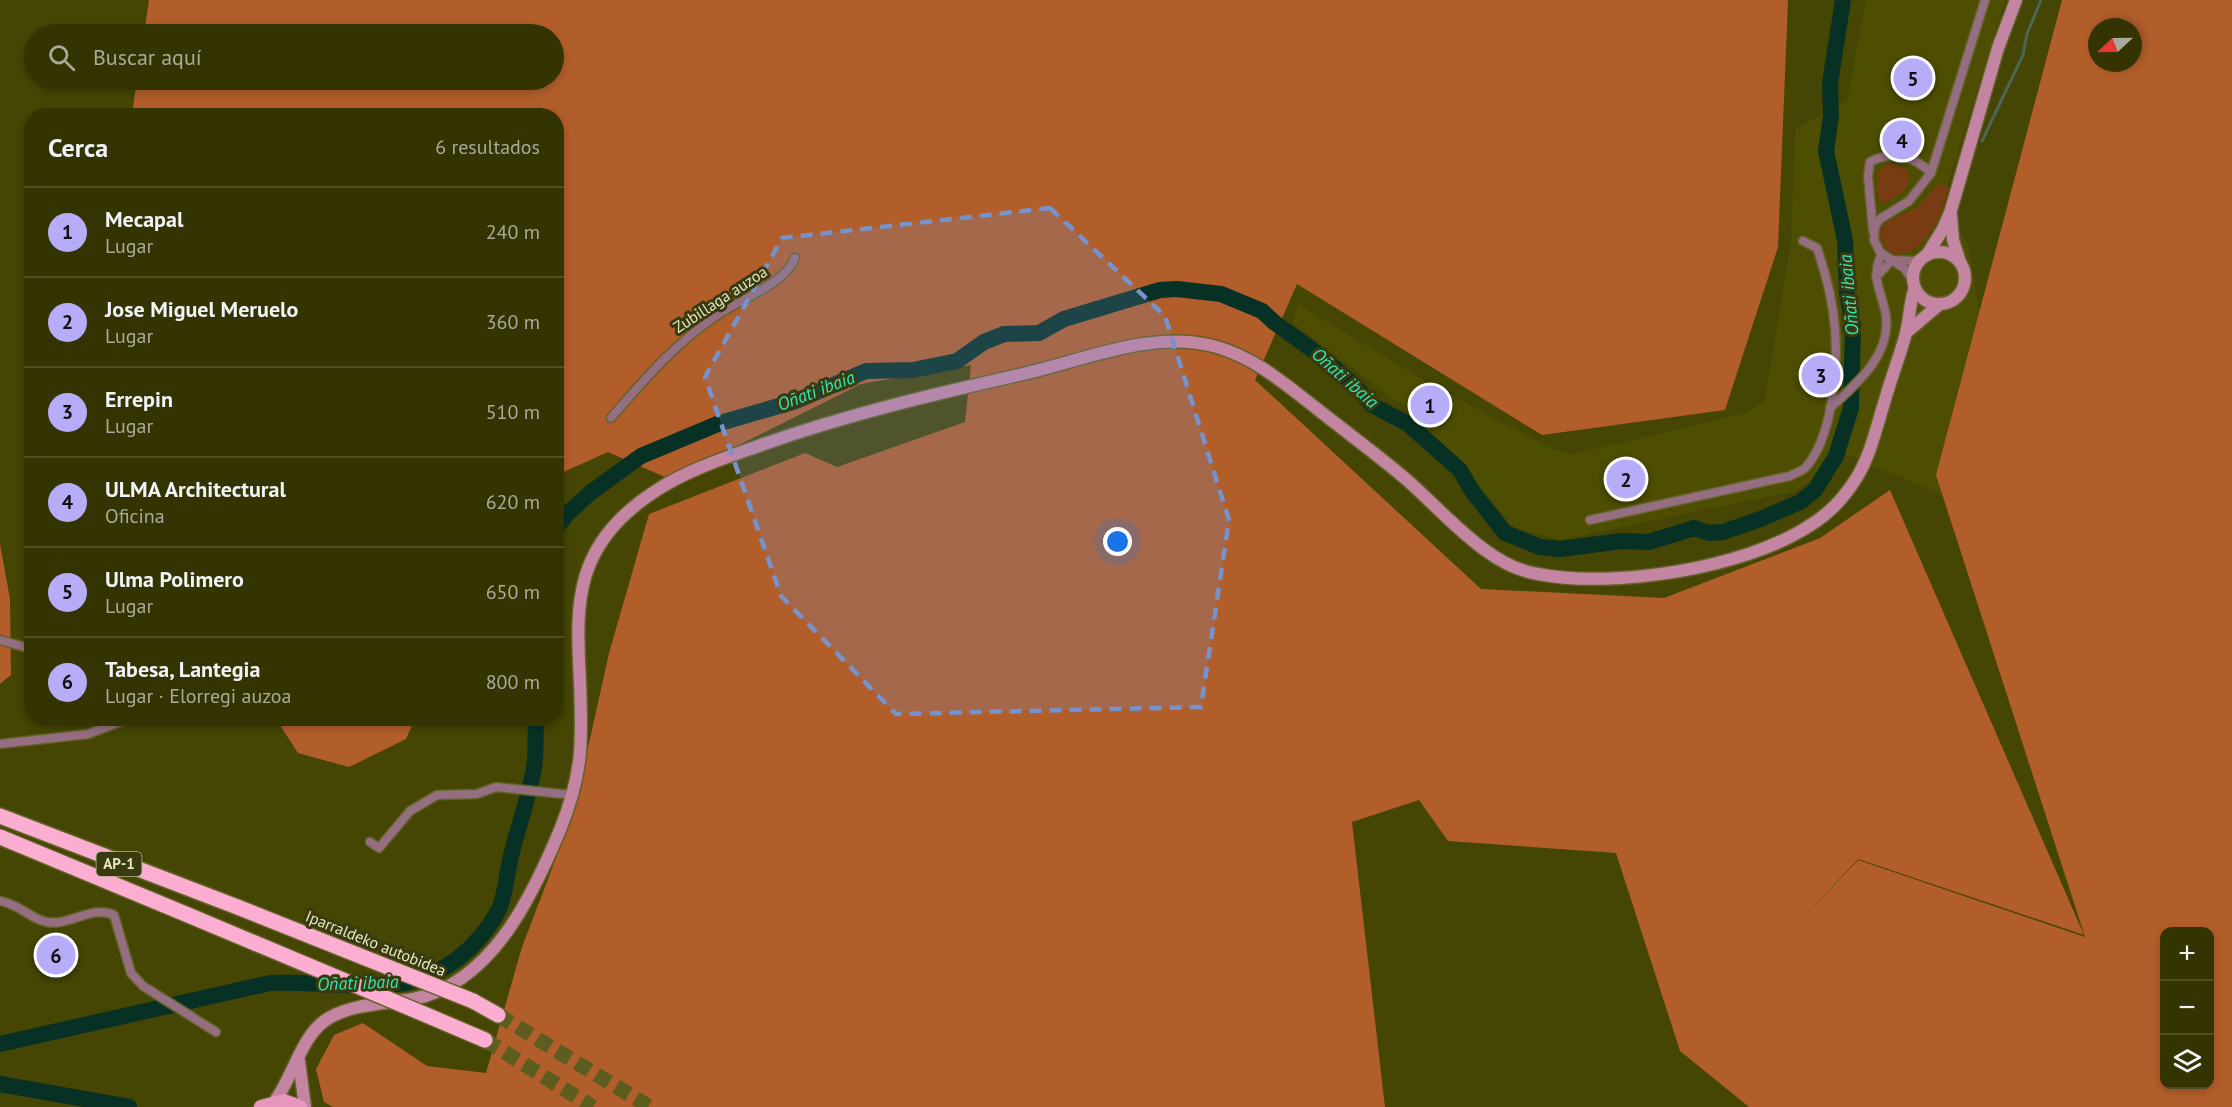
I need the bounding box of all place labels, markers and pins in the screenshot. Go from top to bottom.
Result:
pin: 5 [1894,56,1932,100]
pin: 4 [1882,118,1922,162]
pin: 3 [1802,352,1840,398]
pin: 1 [1410,382,1450,428]
pin: 2 [1606,456,1646,502]
pin: 6 [36,932,76,978]

